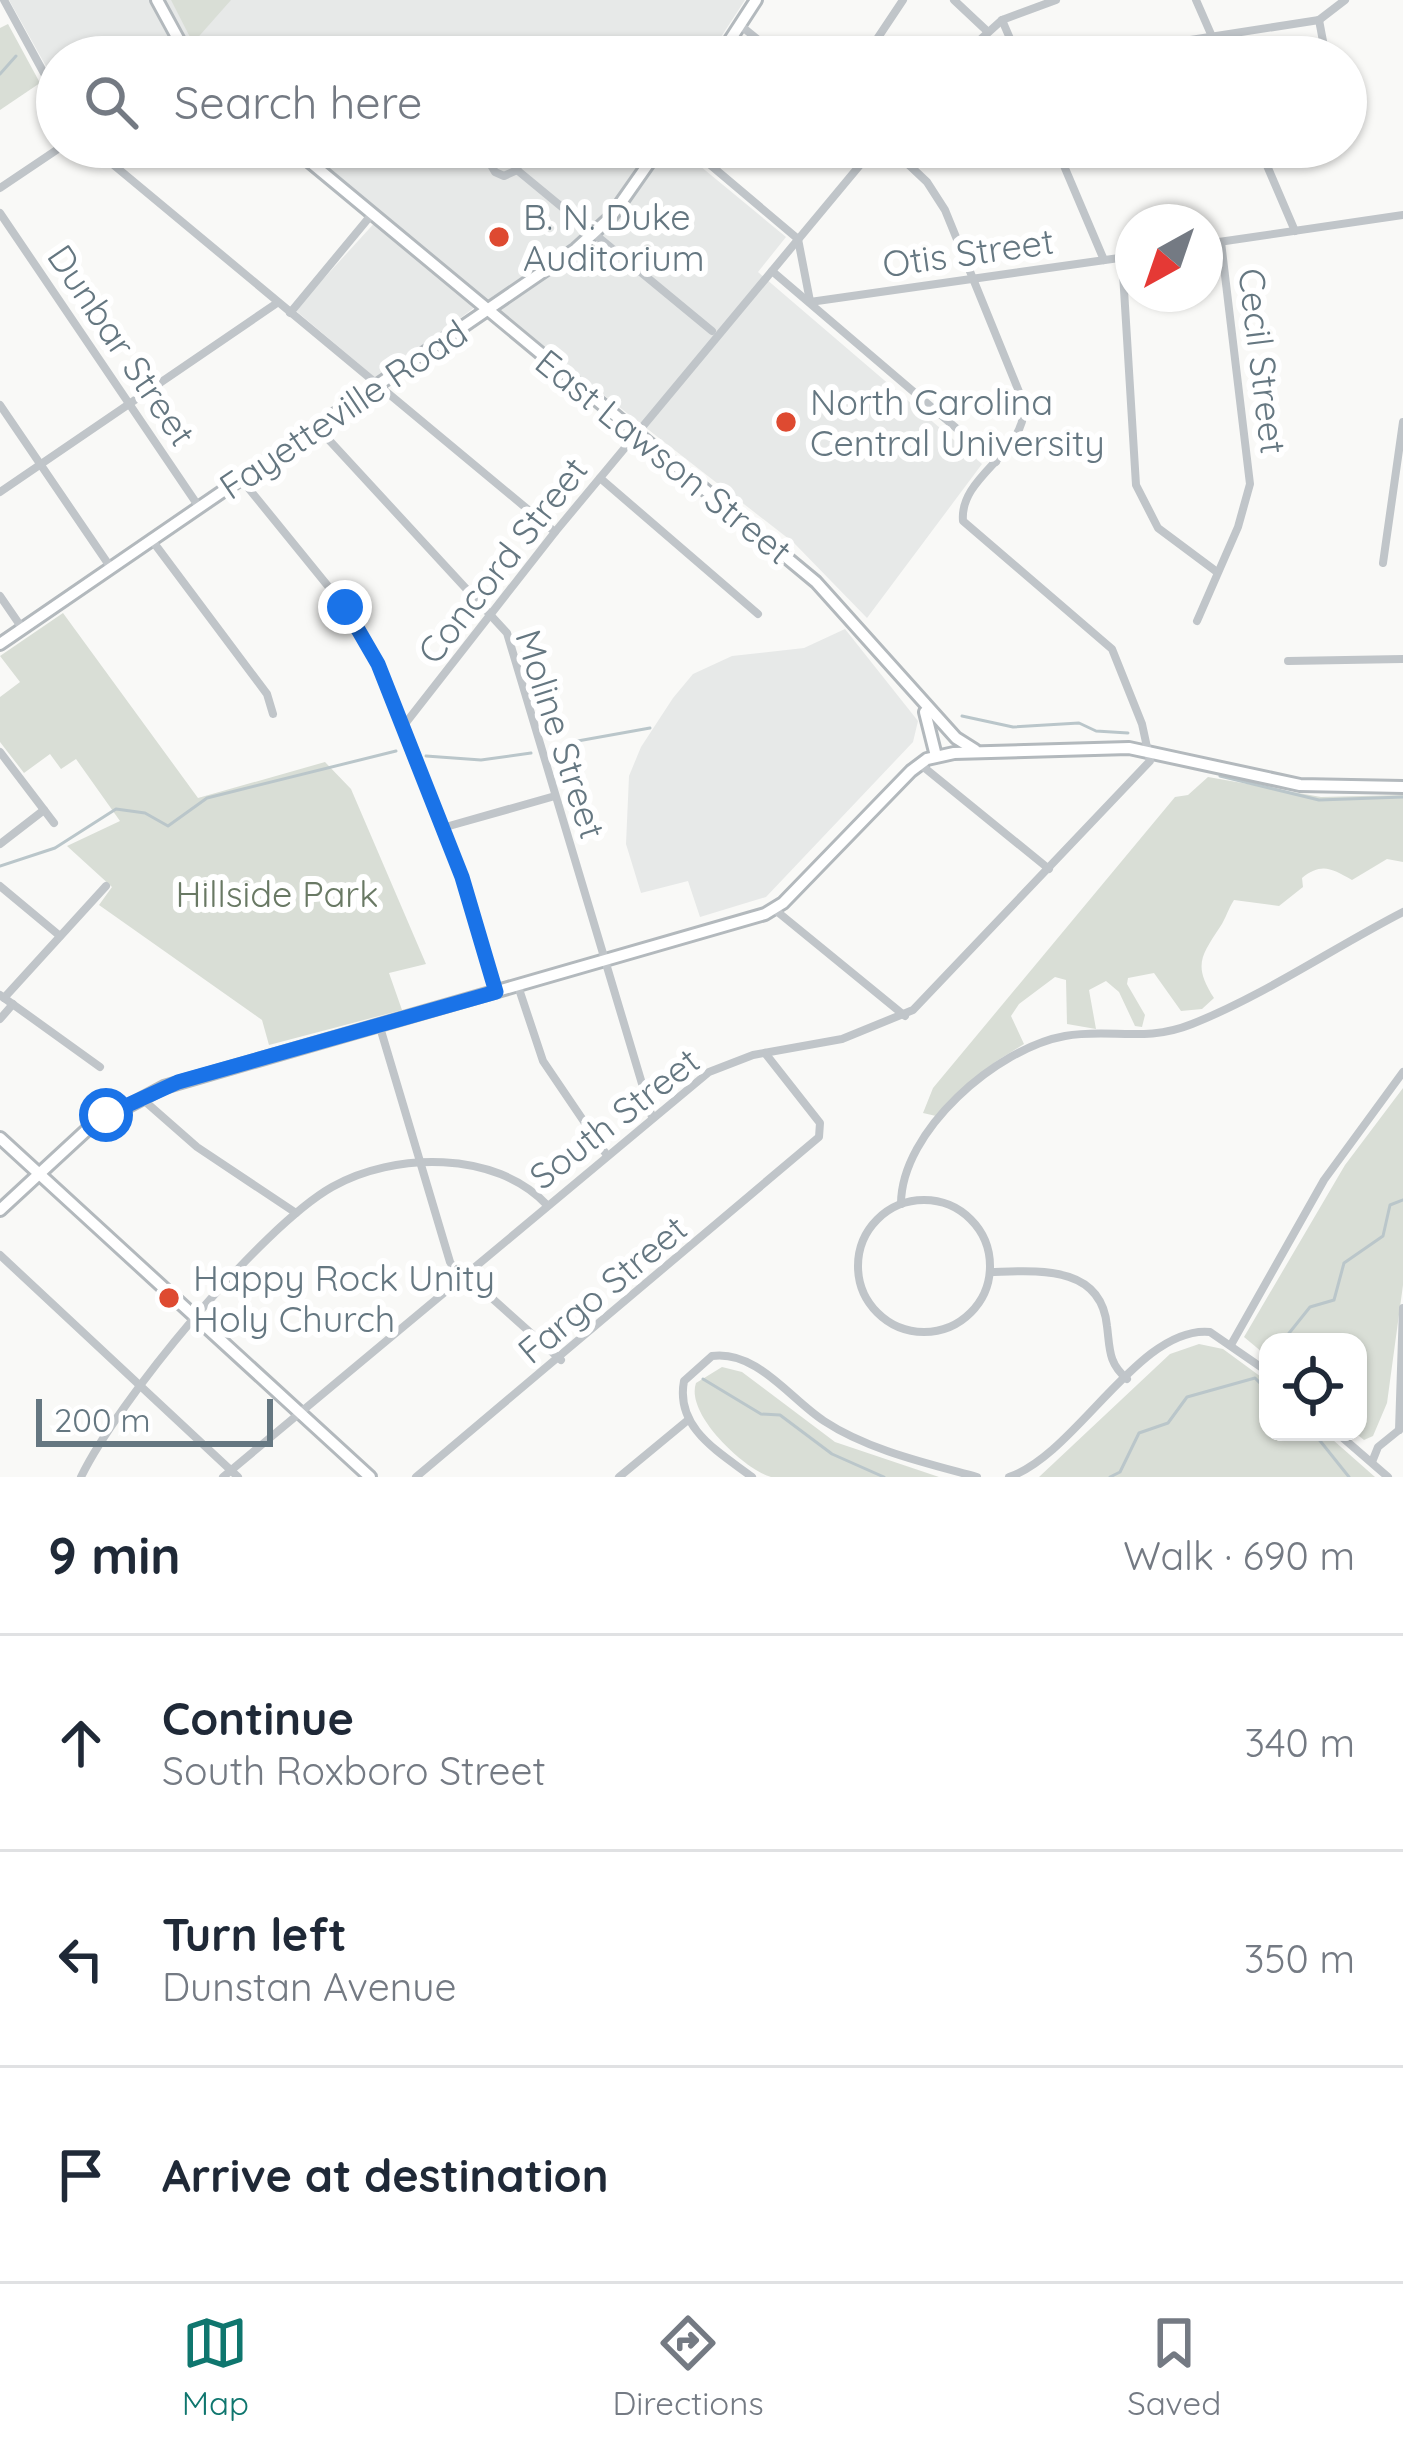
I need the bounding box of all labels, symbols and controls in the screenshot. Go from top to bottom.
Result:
search box [36,36,1367,168]
icon: search [78,69,144,135]
text: Search here [174,74,422,130]
place label: B. N. Duke Auditorium [523,194,705,280]
north arrow [1115,204,1223,312]
street label: Otis Street [879,218,1057,286]
marker: B. N. Duke Auditorium [486,224,512,250]
street label: Dunbar Street [38,236,206,454]
street label: Cecil Street [1229,266,1297,456]
street label: Fayetteville Road [211,310,475,508]
street label: East Lawson Street [527,339,801,573]
place label: North Carolina Central University [810,379,1105,465]
marker: North Carolina Central University [773,409,799,435]
street label: Concord Street [407,448,597,672]
route end [318,580,372,634]
street label: Moline Street [506,624,616,844]
park label: Hillside Park [176,871,378,916]
street label: South Street [520,1038,708,1198]
route start [79,1088,133,1142]
street label: Fargo Street [508,1205,696,1373]
place label: Happy Rock Unity Holy Church [193,1255,495,1341]
marker: Happy Rock Unity Holy Church [156,1285,182,1311]
map controls [1259,1333,1367,1441]
button: locate [1259,1333,1367,1441]
scale bar [36,1393,273,1446]
text: 200 m [54,1399,151,1440]
text: 9 min [48,1523,181,1587]
text: Walk · 690 m [1123,1531,1355,1580]
text: Continue [162,1690,354,1746]
icon: ahead [48,1710,114,1776]
text: 340 m [1245,1718,1355,1767]
text: South Roxboro Street [162,1746,546,1795]
text: Turn left [162,1906,347,1962]
icon: left [48,1926,114,1992]
text: 350 m [1244,1934,1355,1983]
text: Dunstan Avenue [162,1962,457,2011]
icon: arrive [48,2142,114,2208]
text: Arrive at destination [162,2147,608,2203]
tab: Map [182,2310,249,2423]
tab: Directions [612,2310,764,2423]
tab: Saved [1127,2310,1221,2423]

